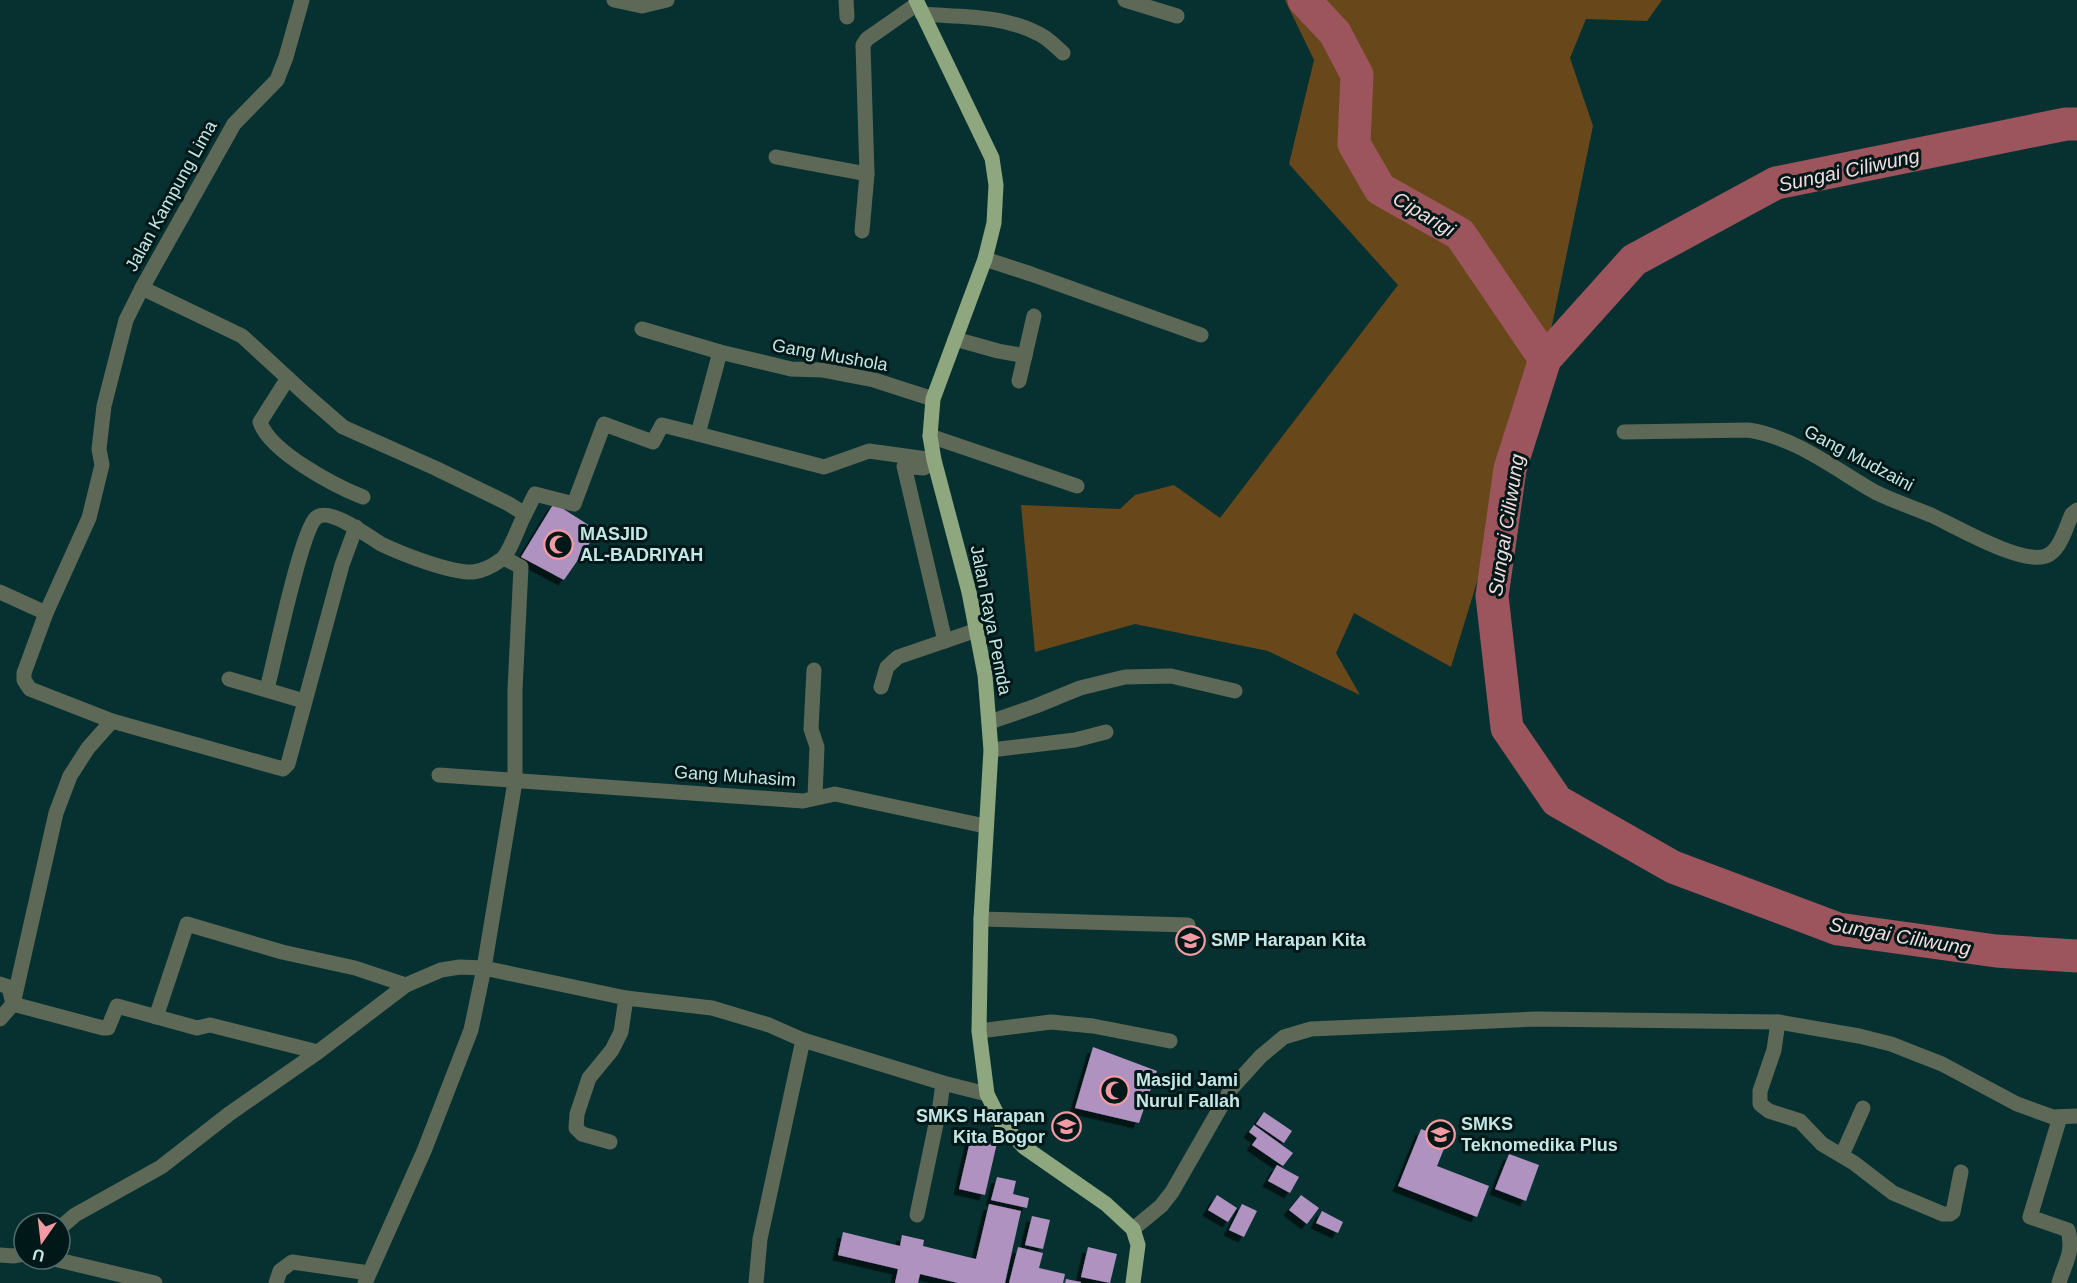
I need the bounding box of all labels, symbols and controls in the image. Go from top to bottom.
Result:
street label: Jalan Kampung Lima [121,116,221,275]
water label: Sungai Ciliwung [1777,144,1921,196]
water label: Ciparigi [1389,187,1459,241]
street label: Gang Mushola [771,335,890,375]
street label: Gang Mudzaini [1801,421,1917,495]
water label: Sungai Ciliwung [1484,452,1528,598]
place label: MASJID AL-BADRIYAH [580,524,703,565]
mosque icon: MASJID AL-BADRIYAH [543,528,575,560]
street label: Jalan Raya Pemda [967,543,1016,698]
street label: Gang Muhasim [673,762,797,790]
water label: Sungai Ciliwung [1827,913,1973,959]
school or university icon: SMP Harapan Kita [1174,924,1206,956]
place label: SMP Harapan Kita [1211,930,1367,950]
place label: Masjid Jami Nurul Fallah [1136,1070,1240,1111]
mosque icon: Masjid Jami Nurul Fallah [1099,1074,1131,1106]
place label: SMKS Harapan Kita Bogor [916,1106,1045,1147]
school or university icon: SMKS Harapan Kita Bogor [1050,1110,1082,1142]
place label: SMKS Teknomedika Plus [1461,1114,1618,1155]
school or university icon: SMKS Teknomedika Plus [1424,1118,1456,1150]
north arrow [12,1211,72,1271]
text: U [31,1245,46,1265]

